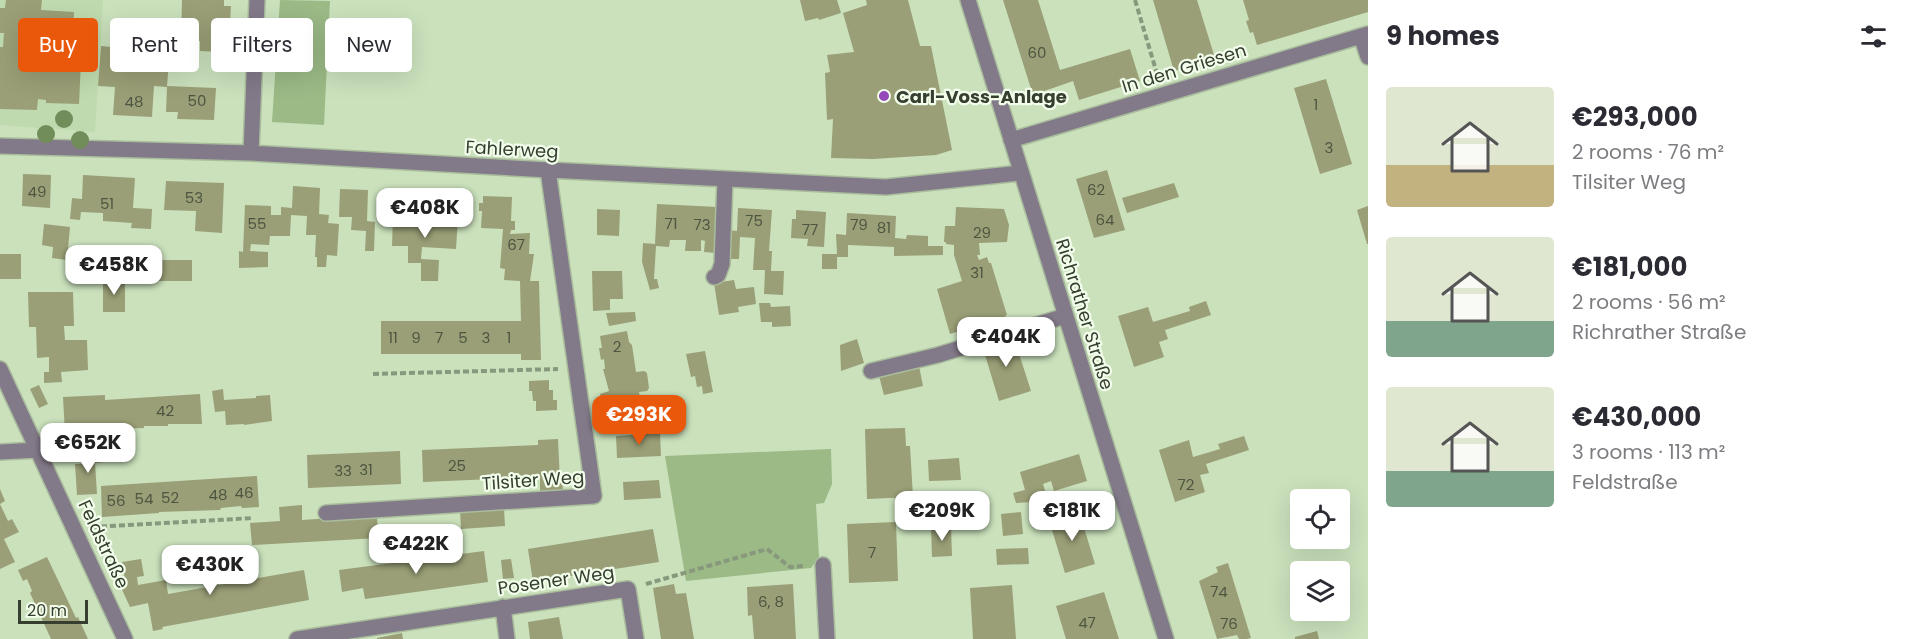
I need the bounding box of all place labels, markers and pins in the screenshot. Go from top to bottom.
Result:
place label: Carl-Voss-Anlage [896,84,1067,109]
marker: Carl-Voss-Anlage [877,89,891,103]
pin: €408K [383,188,467,239]
pin: €458K [72,245,156,296]
pin: €404K [964,317,1048,368]
pin: €293K [597,395,681,446]
pin: €652K [46,423,130,474]
pin: €209K [900,491,984,542]
pin: €181K [1030,491,1114,542]
pin: €422K [374,524,458,575]
pin: €430K [168,545,252,596]

